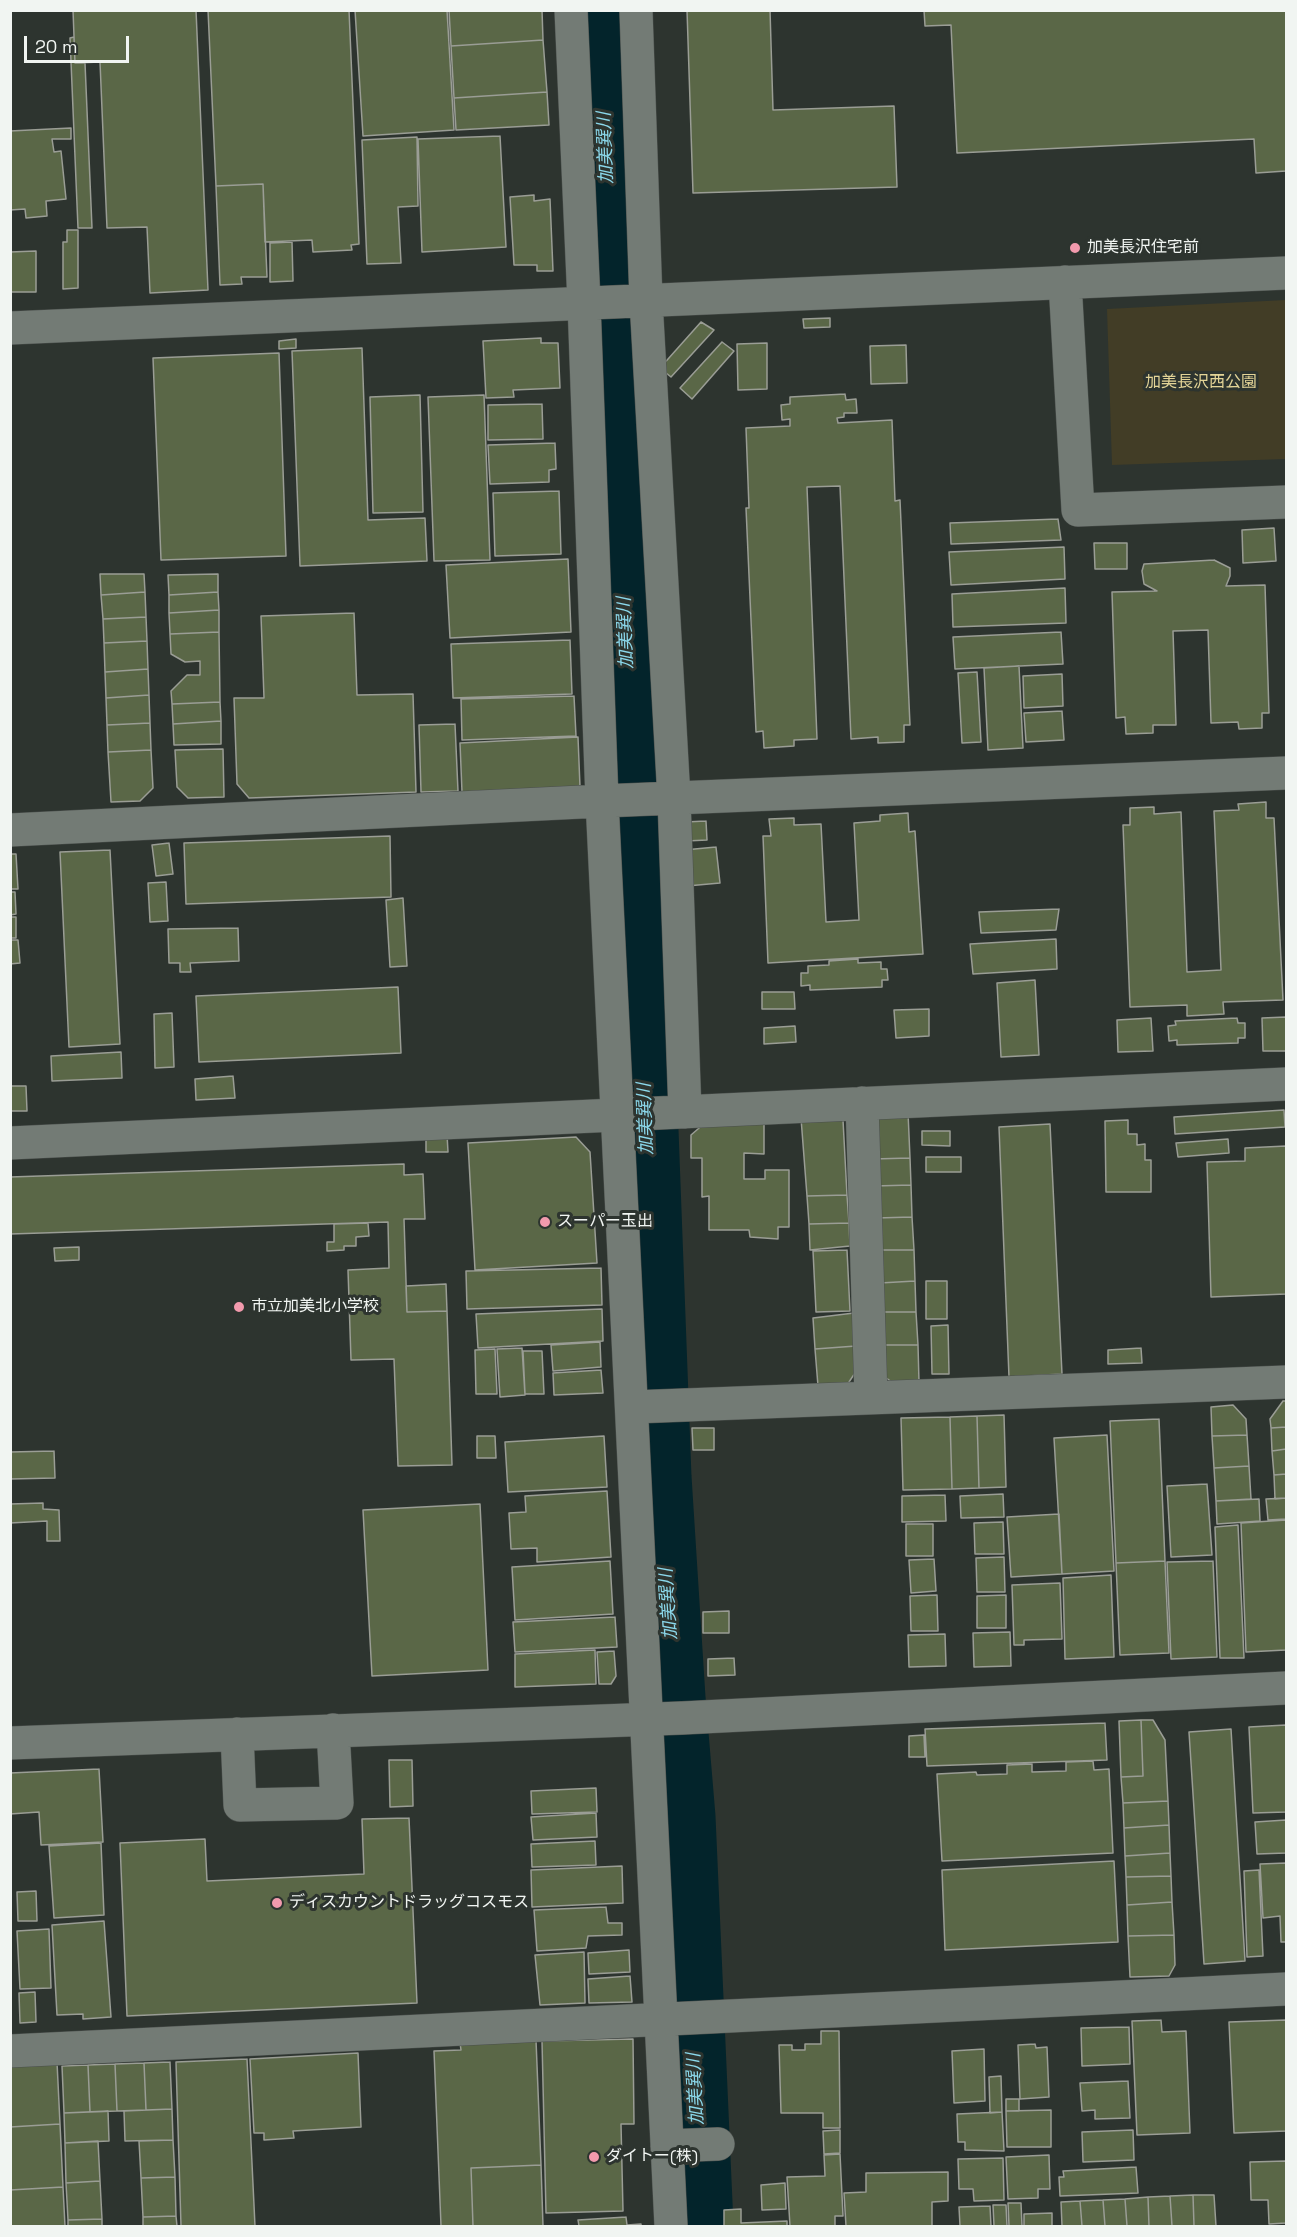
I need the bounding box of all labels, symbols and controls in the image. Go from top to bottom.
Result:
scale bar [27,24,132,62]
text: 20 m [35,35,78,58]
water label: 加美巽川 [594,112,618,184]
place label: 加美長沢住宅前 [1087,238,1199,258]
marker: 加美長沢住宅前 [1068,241,1082,255]
park label: 加美長沢西公園 [1145,373,1257,393]
water label: 加美巽川 [614,597,638,669]
water label: 加美巽川 [634,1083,658,1155]
place label: スーパー玉出 [557,1212,653,1232]
marker: スーパー玉出 [538,1215,552,1229]
place label: 市立加美北小学校 [251,1297,379,1317]
marker: 市立加美北小学校 [232,1300,246,1314]
water label: 加美巽川 [656,1567,682,1641]
place label: ディスカウントドラッグコスモス [289,1893,529,1913]
marker: ディスカウントドラッグコスモス [270,1896,284,1910]
water label: 加美巽川 [683,2052,709,2126]
place label: ダイトー(株) [606,2147,698,2167]
marker: ダイトー(株) [587,2150,601,2164]

